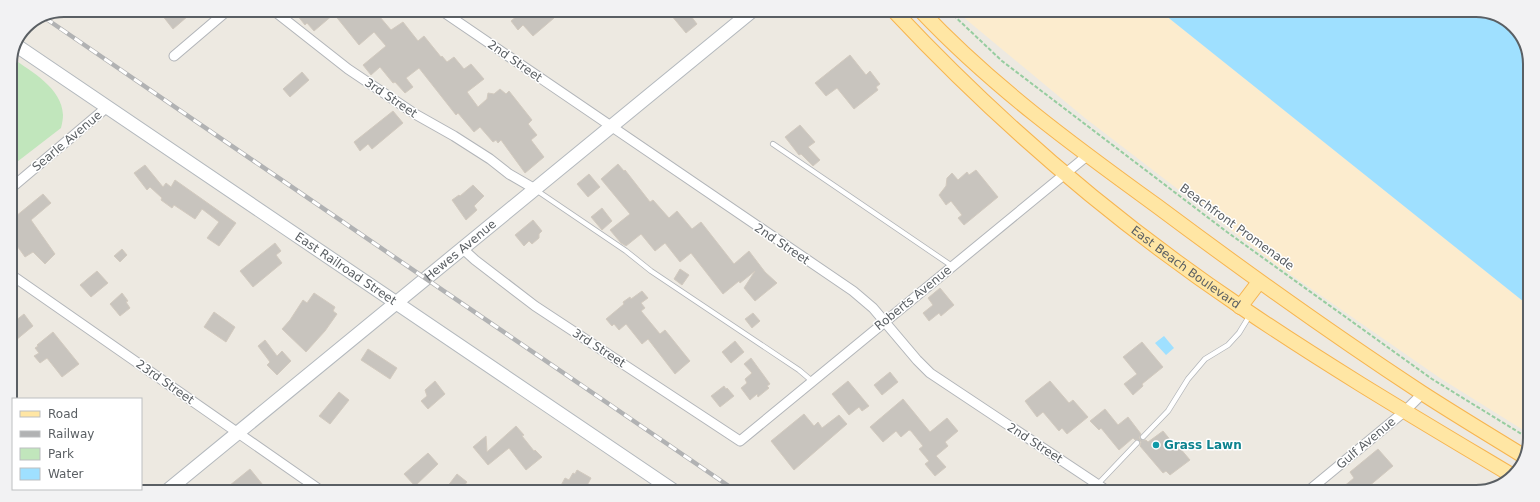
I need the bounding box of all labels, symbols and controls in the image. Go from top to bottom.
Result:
street label: 2nd Street [485,37,545,85]
street label: 3rd Street [362,75,420,121]
street label: Searle Avenue [29,108,105,174]
street label: Beachfront Promenade [1177,181,1297,273]
street label: Hewes Avenue [422,217,499,284]
street label: 2nd Street [752,221,812,268]
street label: East Beach Boulevard [1128,223,1243,312]
street label: East Railroad Street [292,229,399,308]
street label: Roberts Avenue [872,263,954,333]
street label: 3rd Street [570,326,628,370]
street label: 23rd Street [133,357,197,407]
legend [12,398,142,490]
text: Road [48,407,78,421]
street label: Gulf Avenue [1334,414,1398,472]
street label: 2nd Street [1005,420,1066,466]
text: Railway [48,427,94,441]
place label: Grass Lawn [1164,438,1242,452]
marker: Grass Lawn [1151,440,1161,450]
text: Park [48,447,74,461]
text: Water [48,467,84,481]

